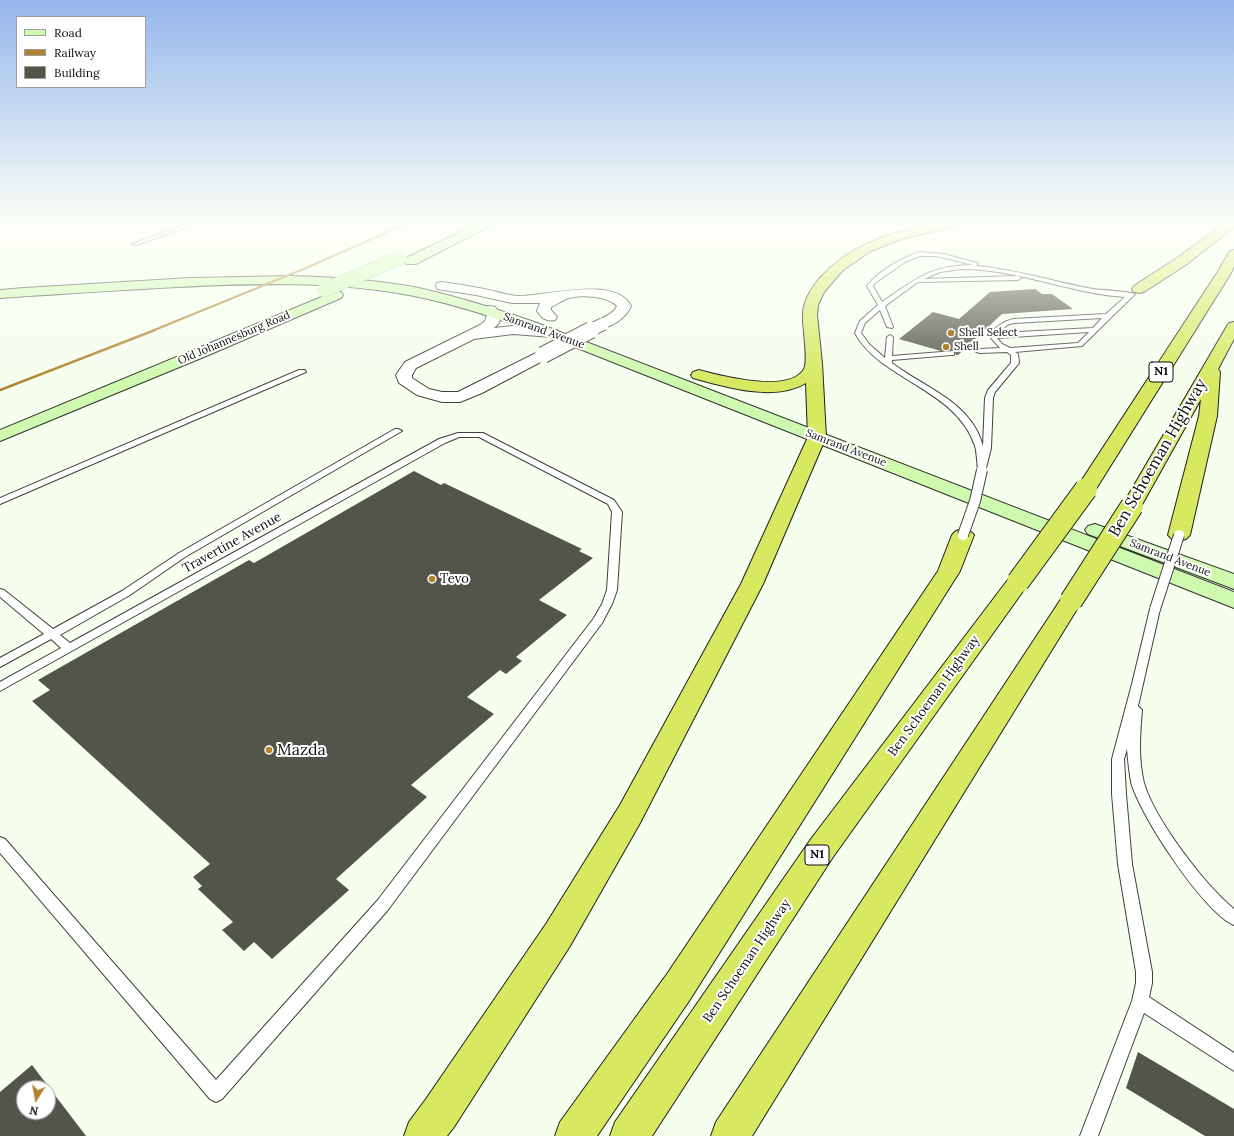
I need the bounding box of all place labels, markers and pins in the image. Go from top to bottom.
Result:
place label: Shell Select [959,326,1018,340]
marker: Shell Select [946,328,956,338]
place label: Shell [954,340,979,354]
marker: Shell [941,342,951,352]
place label: Tevo [440,571,469,587]
marker: Tevo [427,574,437,584]
place label: Mazda [277,740,326,760]
marker: Mazda [264,745,274,755]

